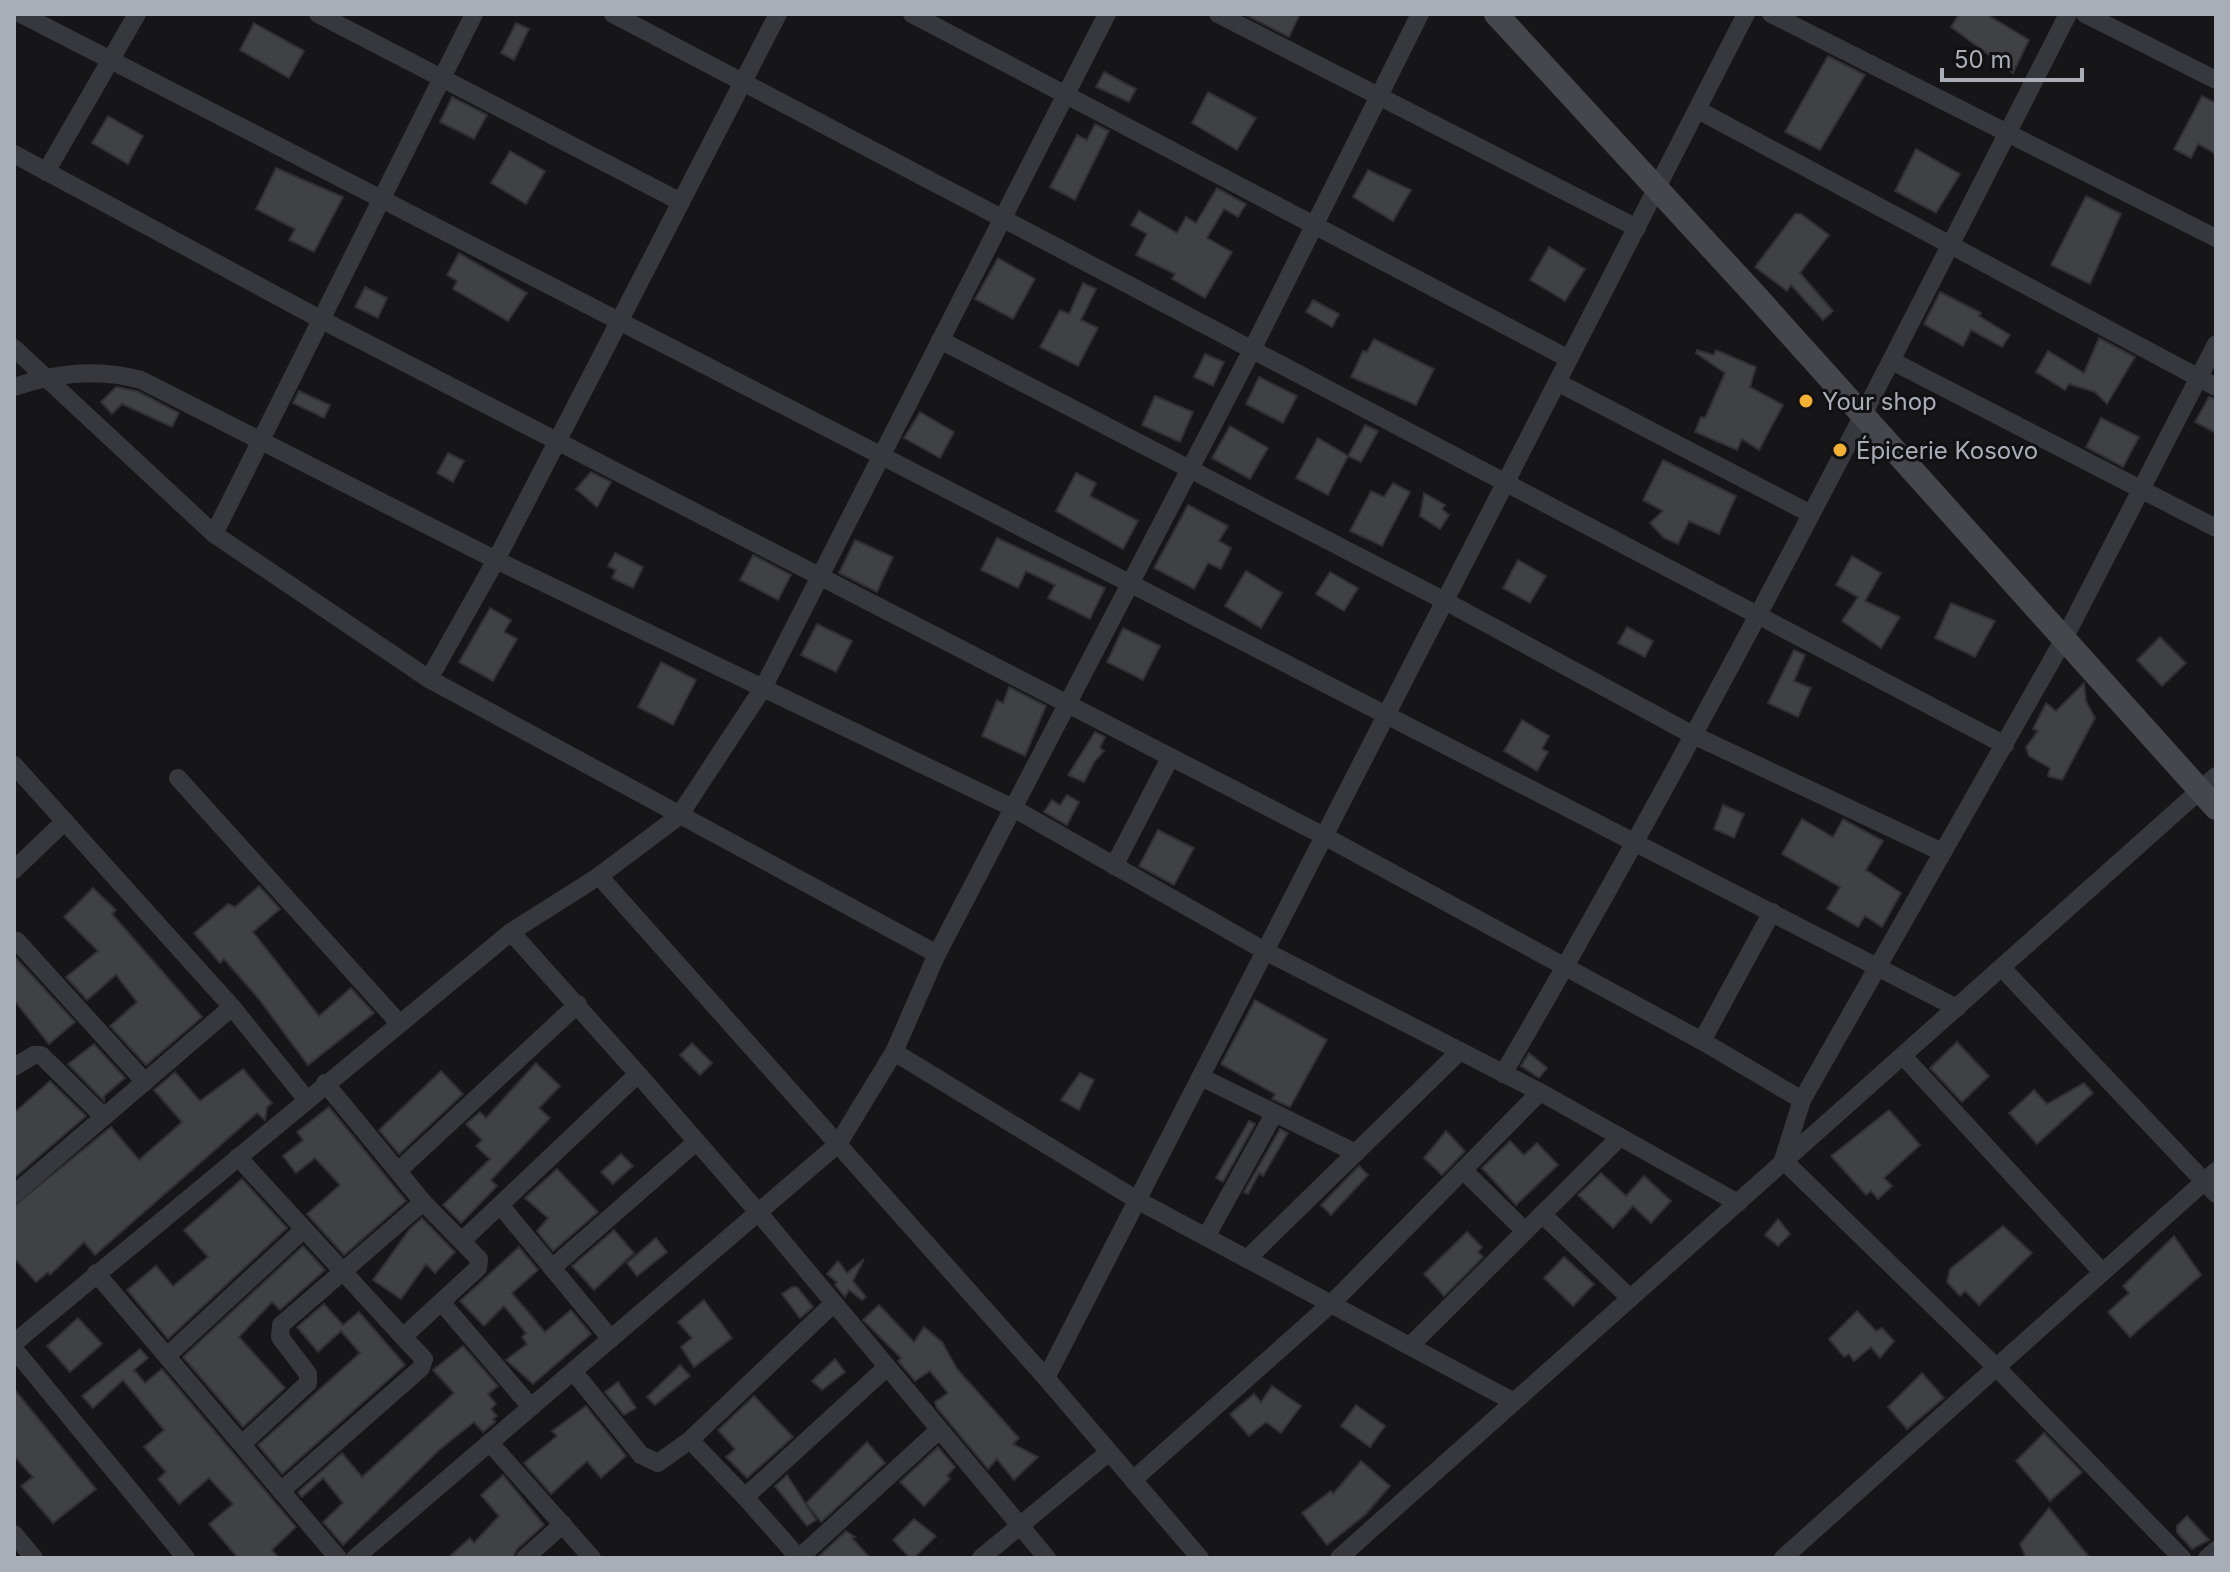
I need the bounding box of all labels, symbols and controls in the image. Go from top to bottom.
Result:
scale bar [1942,32,2082,82]
text: 50 m [1954,45,2012,74]
place label: Your shop [1822,387,1937,416]
marker: Your shop [1797,392,1815,410]
place label: Épicerie Kosovo [1856,435,2038,465]
marker: Épicerie Kosovo [1831,441,1849,459]

